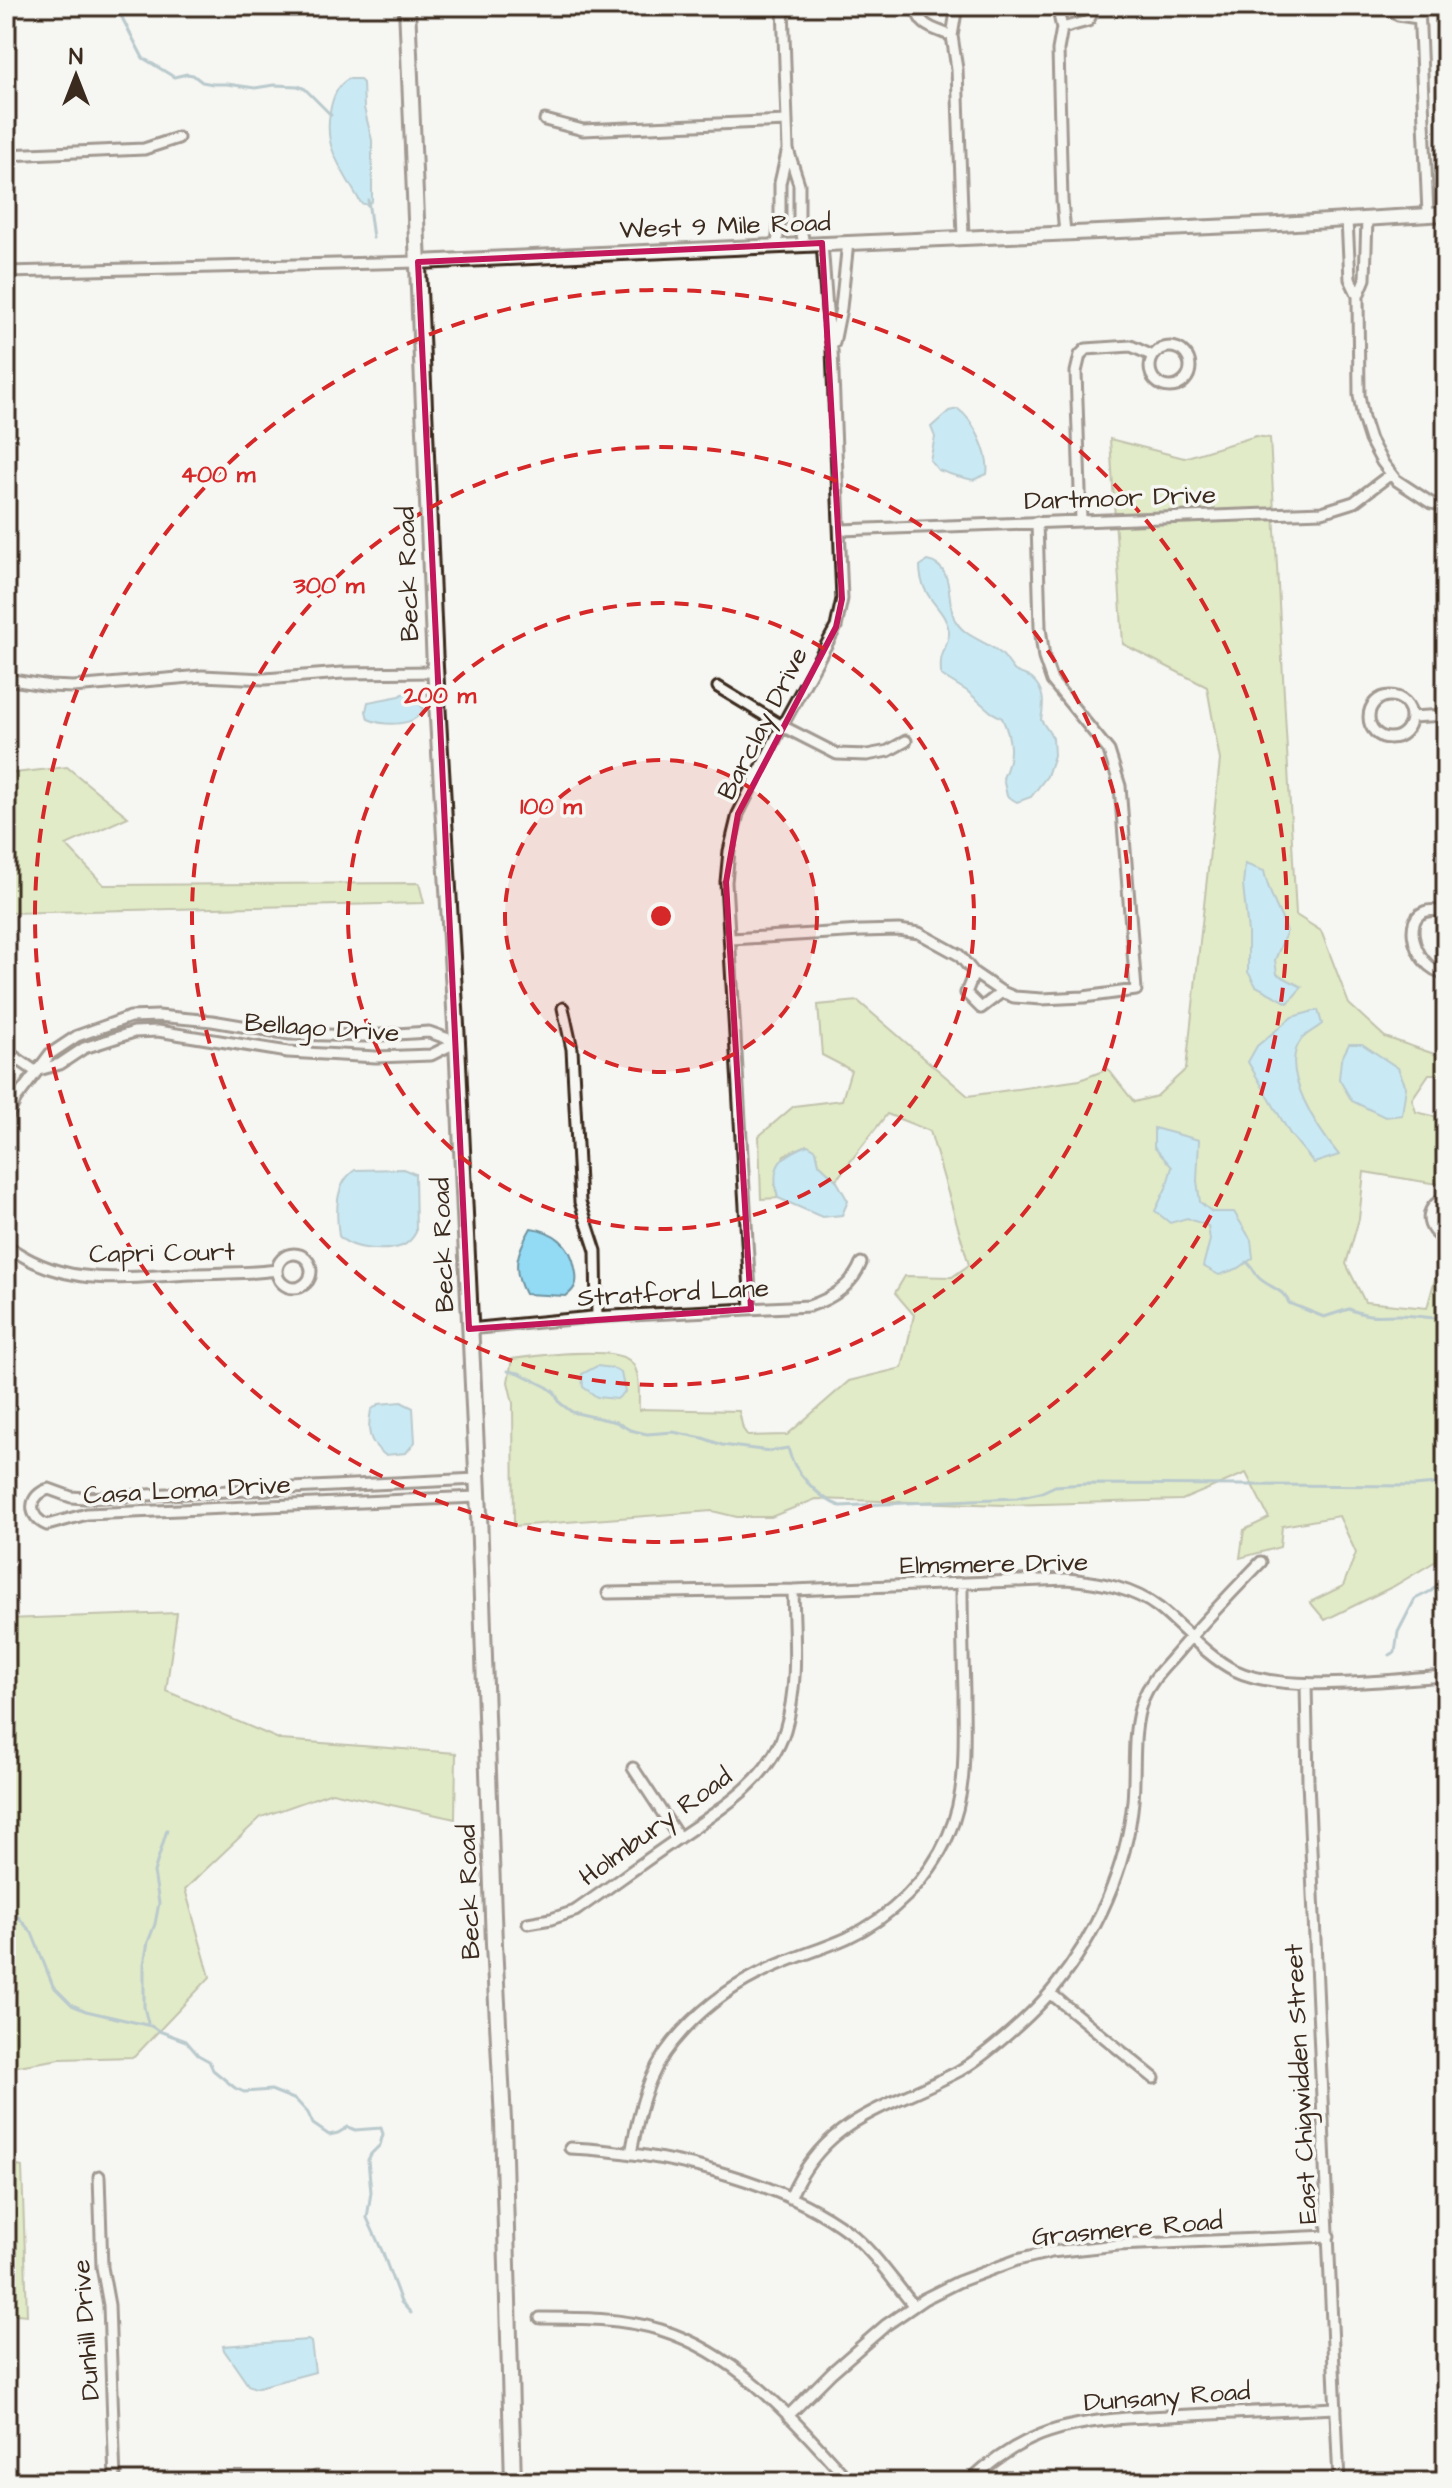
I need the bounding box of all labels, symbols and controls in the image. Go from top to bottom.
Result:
north arrow [36,36,116,116]
text: N [69,42,83,73]
street label: West 9 Mile Road [619,204,831,248]
text: 400 m [181,458,256,492]
street label: Dartmoor Drive [1024,477,1217,519]
street label: Beck Road [388,506,428,642]
text: 300 m [293,569,365,603]
street label: Barclay Drive [709,641,819,807]
text: 200 m [403,679,476,713]
text: 100 m [520,790,582,824]
centre of rings [647,902,675,930]
street label: Bellago Drive [243,1005,401,1053]
street label: Beck Road [423,1177,463,1313]
street label: Capri Court [89,1234,236,1272]
street label: Stratford Lane [576,1270,770,1316]
street label: Casa Loma Drive [82,1467,292,1513]
street label: Elmsmere Drive [899,1544,1089,1584]
street label: Holmbury Road [572,1759,741,1896]
street label: Beck Road [449,1824,489,1960]
street label: East Chigwidden Street [1276,1942,1328,2225]
street label: Grasmere Road [1030,2203,1224,2255]
street label: Dunhill Drive [63,2258,109,2402]
street label: Dunsany Road [1083,2373,1252,2423]

